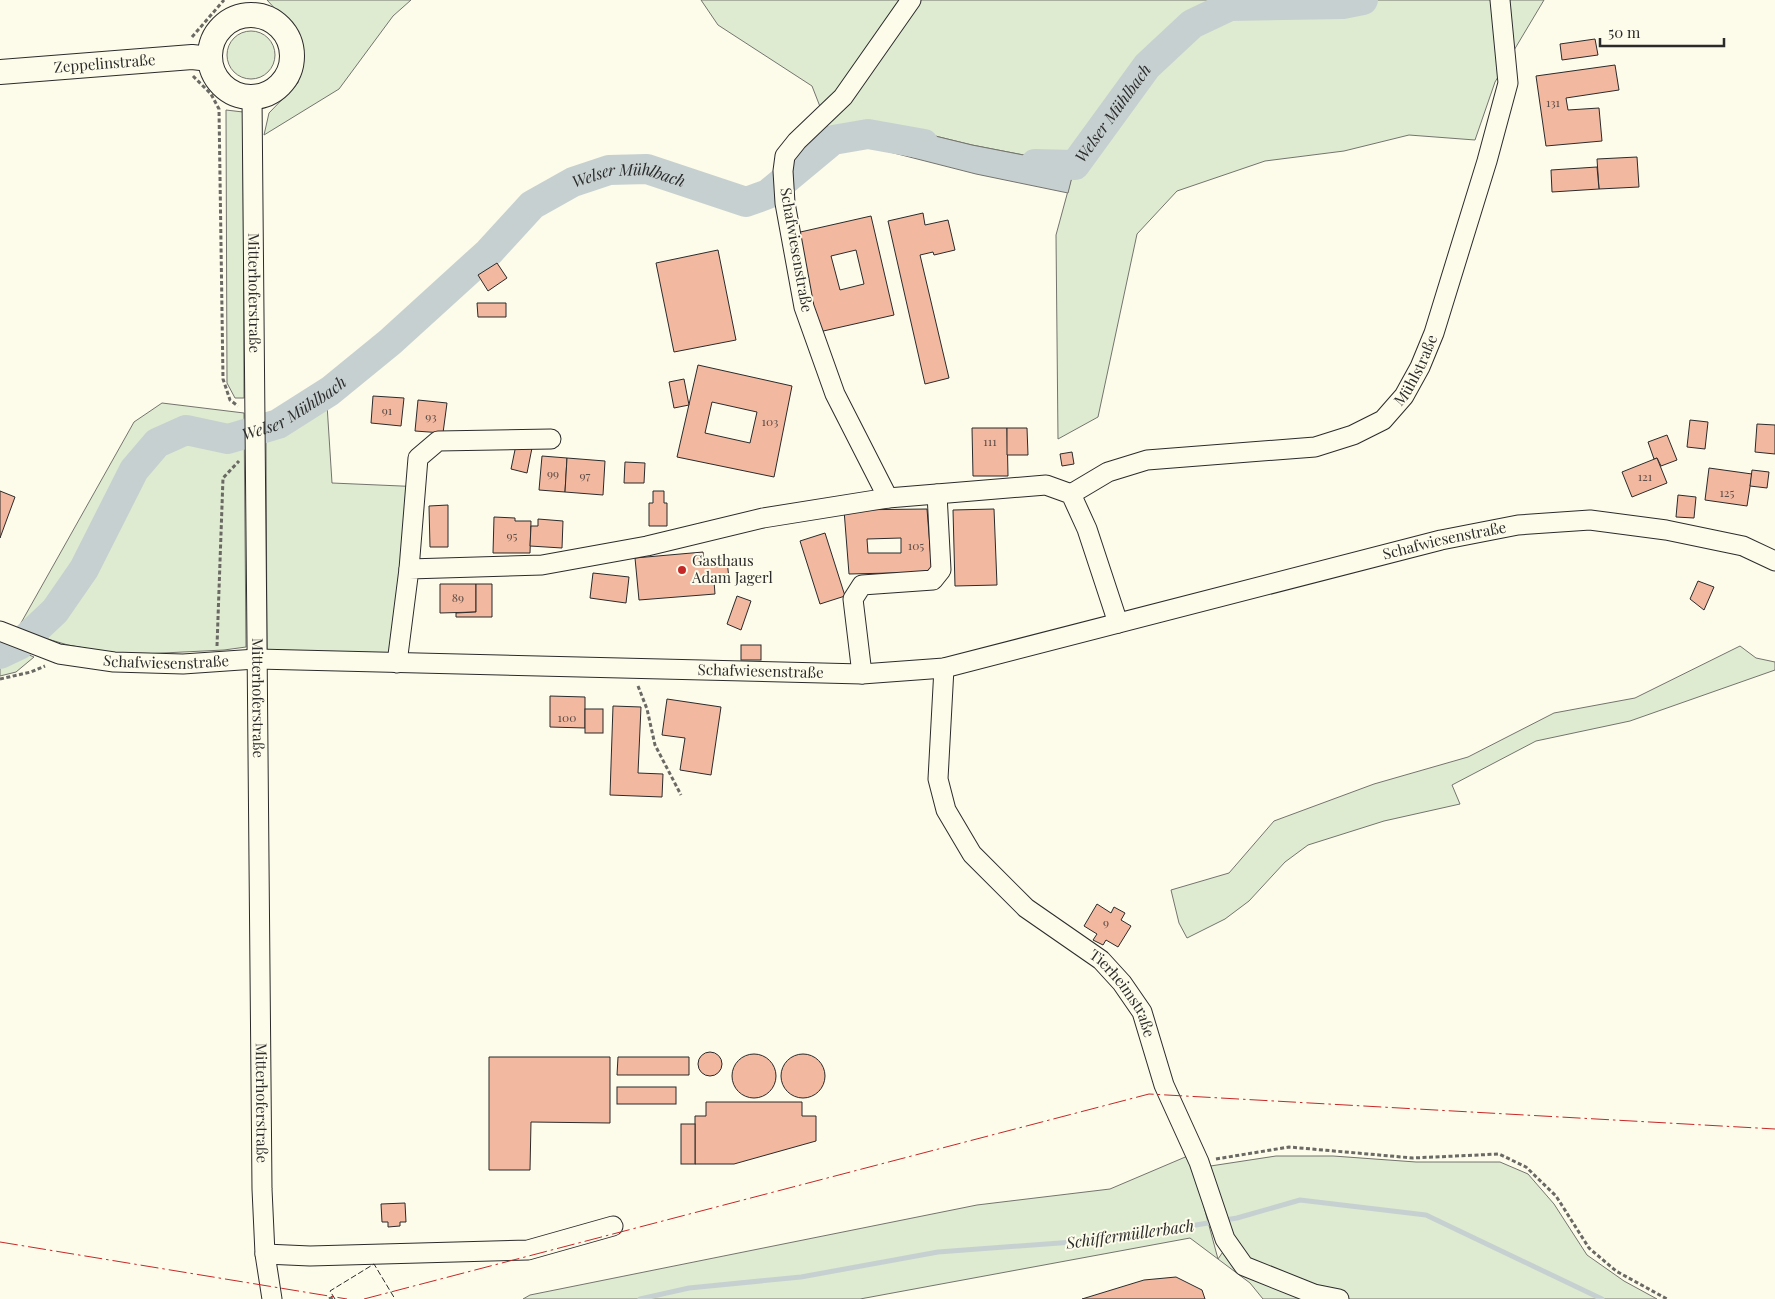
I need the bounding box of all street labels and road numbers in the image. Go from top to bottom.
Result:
street label: Zeppelinstraße [53,49,156,77]
street label: Schafwiesenstraße [776,186,818,314]
street label: Mitterhoferstraße [244,233,265,353]
street label: Mühlstraße [1389,331,1441,410]
street label: Schafwiesenstraße [1380,517,1508,564]
street label: Mitterhoferstraße [248,638,269,758]
street label: Schafwiesenstraße [102,650,230,673]
street label: Schafwiesenstraße [697,659,824,682]
street label: Tierheimstraße [1086,944,1160,1039]
street label: Mitterhoferstraße [252,1043,273,1163]

